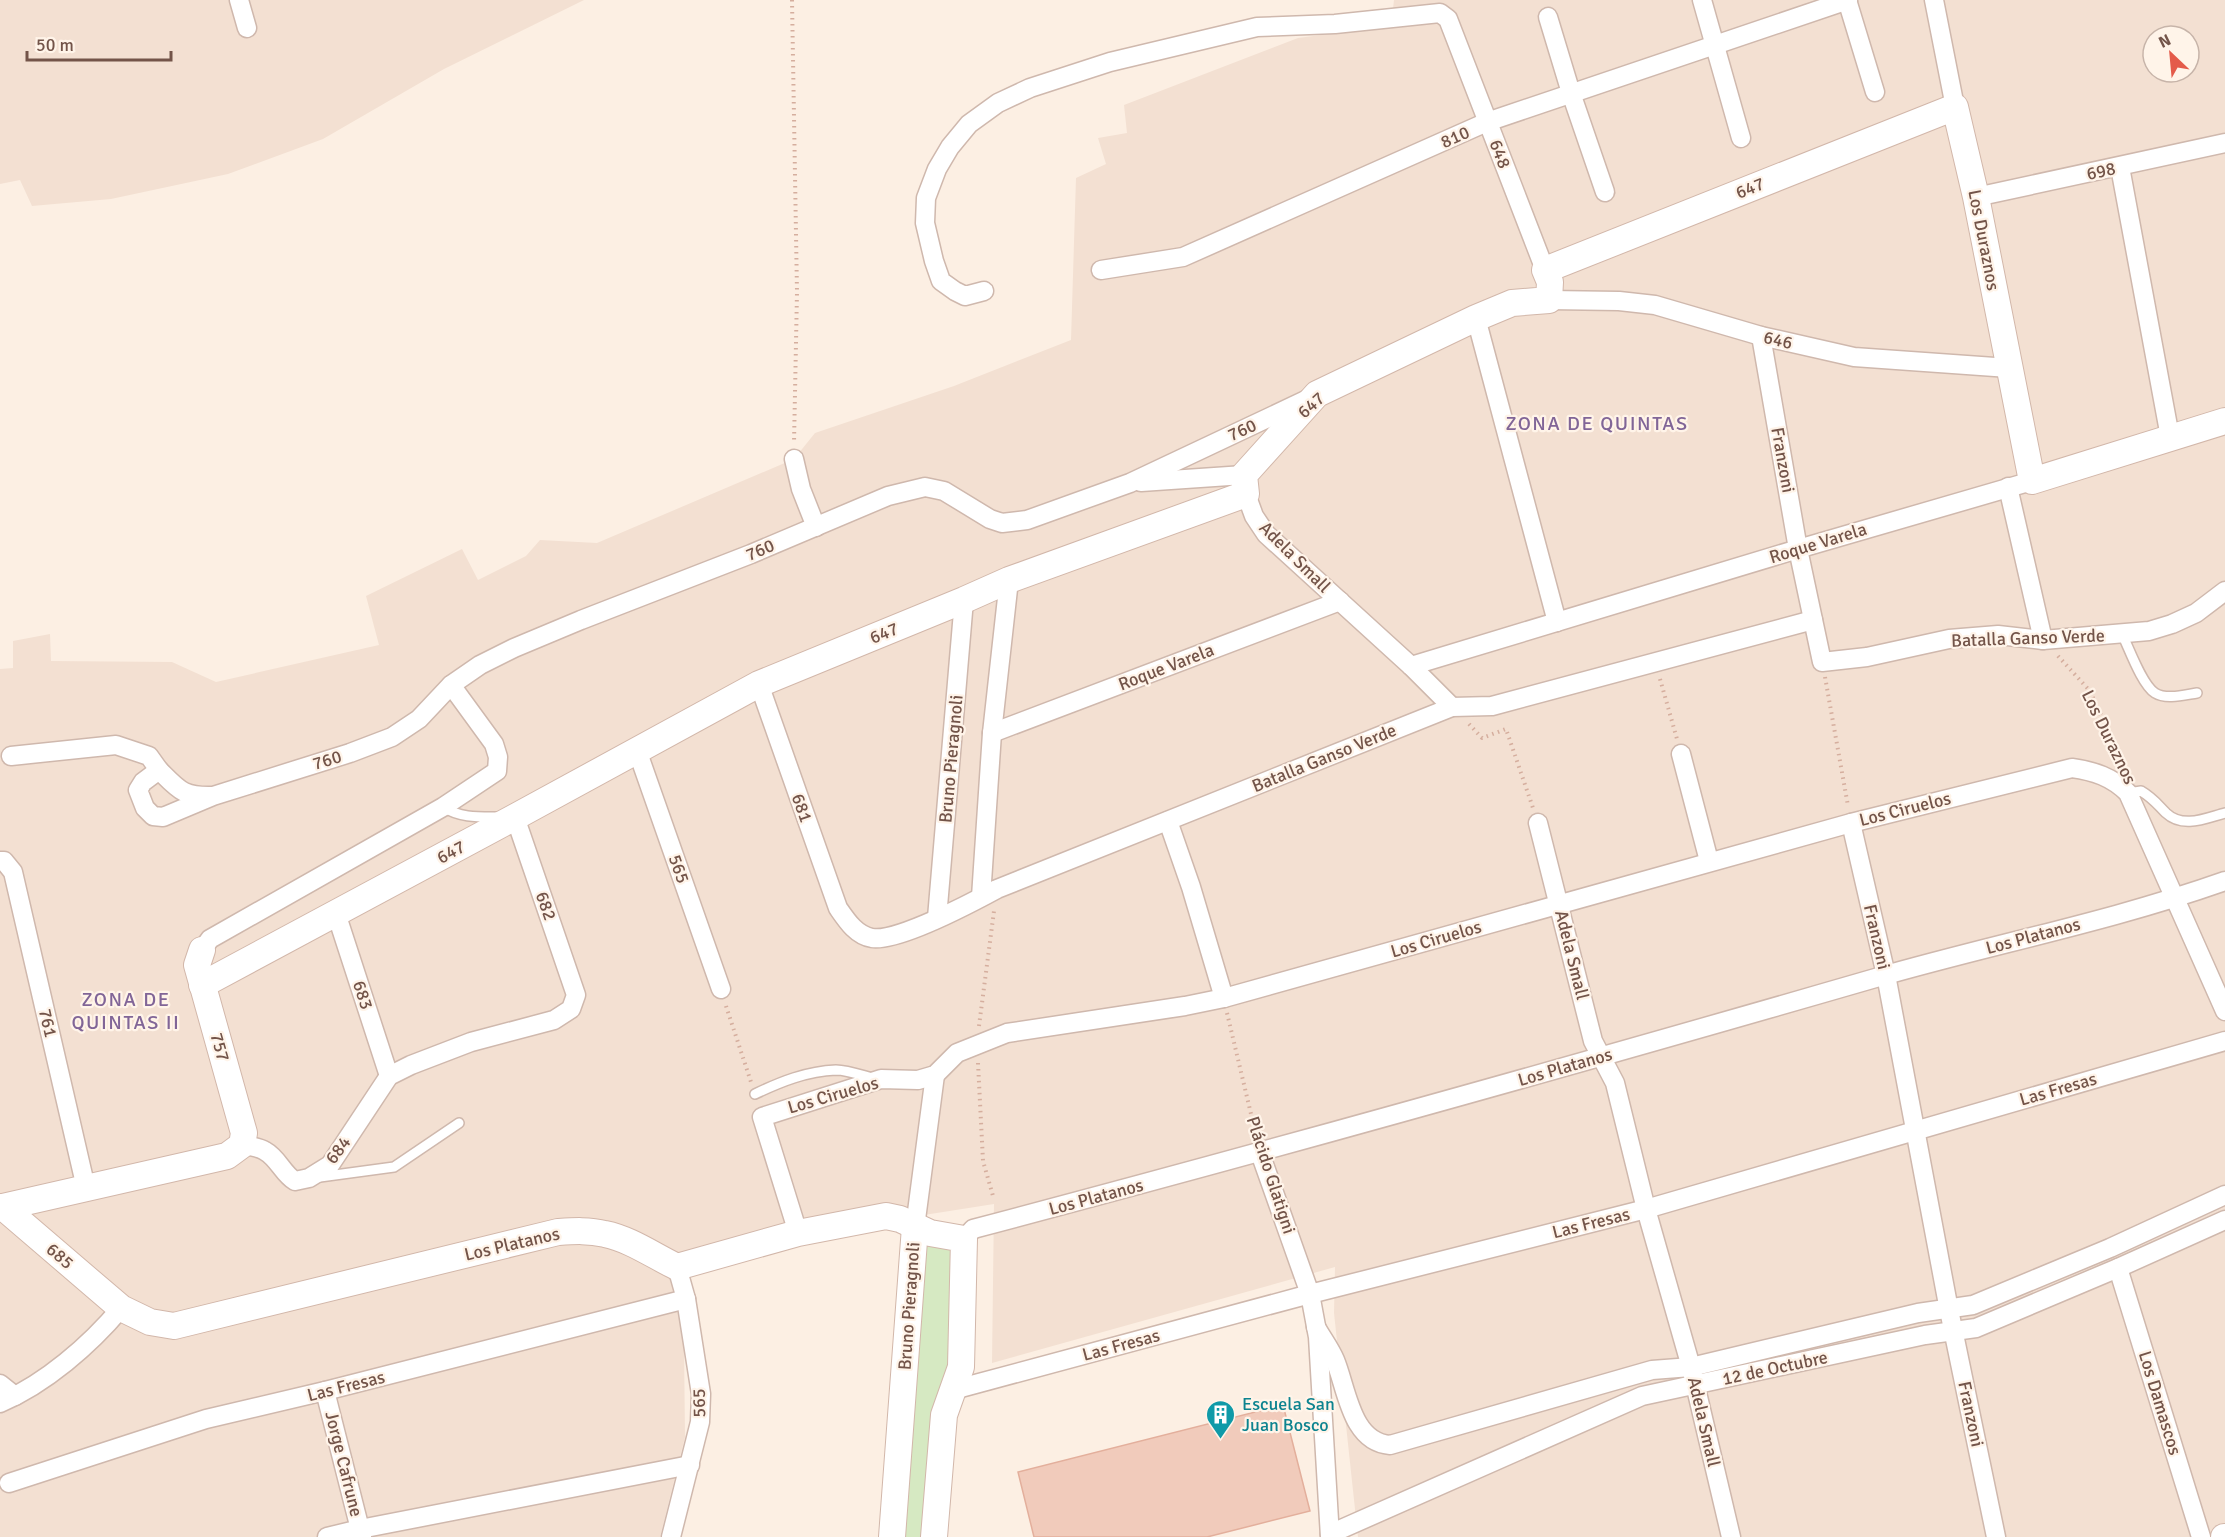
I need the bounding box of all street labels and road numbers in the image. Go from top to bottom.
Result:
street label: 810 [1437,121,1473,153]
street label: 648 [1485,136,1515,172]
street label: 698 [2084,157,2118,185]
street label: 647 [1732,172,1768,204]
street label: Los Duraznos [1963,188,2005,292]
street label: 646 [1761,326,1795,354]
street label: 647 [1293,387,1329,423]
street label: 760 [1224,414,1260,446]
street label: Franzoni [1766,425,1800,495]
street label: Adela Small [1255,517,1335,597]
street label: Roque Varela [1767,518,1869,568]
street label: 760 [742,534,778,566]
street label: 647 [866,617,902,649]
street label: Batalla Ganso Verde [1951,624,2105,652]
street label: Roque Varela [1115,639,1217,695]
street label: Los Duraznos [2077,686,2141,788]
street label: Bruno Pieragnoli [934,694,968,824]
street label: Batalla Ganso Verde [1249,719,1399,797]
street label: 760 [310,745,344,775]
street label: Los Ciruelos [1857,787,1953,831]
street label: 681 [787,791,817,825]
street label: 647 [433,835,469,869]
street label: 565 [664,852,694,886]
street label: 682 [531,889,561,923]
street label: Franzoni [1859,902,1895,972]
street label: Adela Small [1550,908,1594,1002]
street label: Los Platanos [1983,913,2083,959]
street label: Los Ciruelos [1388,915,1484,962]
street label: 683 [348,978,378,1012]
street label: 761 [34,1006,62,1040]
street label: 757 [205,1030,235,1064]
street label: Los Platanos [1515,1043,1615,1091]
street label: Las Fresas [2017,1067,2099,1111]
street label: Los Ciruelos [785,1071,881,1118]
street label: Plácido Glatigni [1242,1113,1300,1237]
street label: 684 [320,1132,356,1168]
street label: Los Platanos [1046,1174,1146,1220]
street label: Las Fresas [1550,1203,1632,1243]
street label: Los Platanos [462,1222,562,1266]
street label: 685 [42,1238,78,1274]
street label: Bruno Pieragnoli [894,1241,924,1371]
street label: Las Fresas [1080,1324,1162,1366]
street label: 12 de Octubre [1720,1346,1830,1390]
street label: Los Damascos [2134,1348,2186,1458]
street label: Las Fresas [305,1366,387,1406]
street label: Adela Small [1683,1375,1725,1469]
street label: Franzoni [1953,1379,1989,1449]
street label: 565 [688,1388,710,1418]
street label: Jorge Cafrune [320,1409,368,1519]

